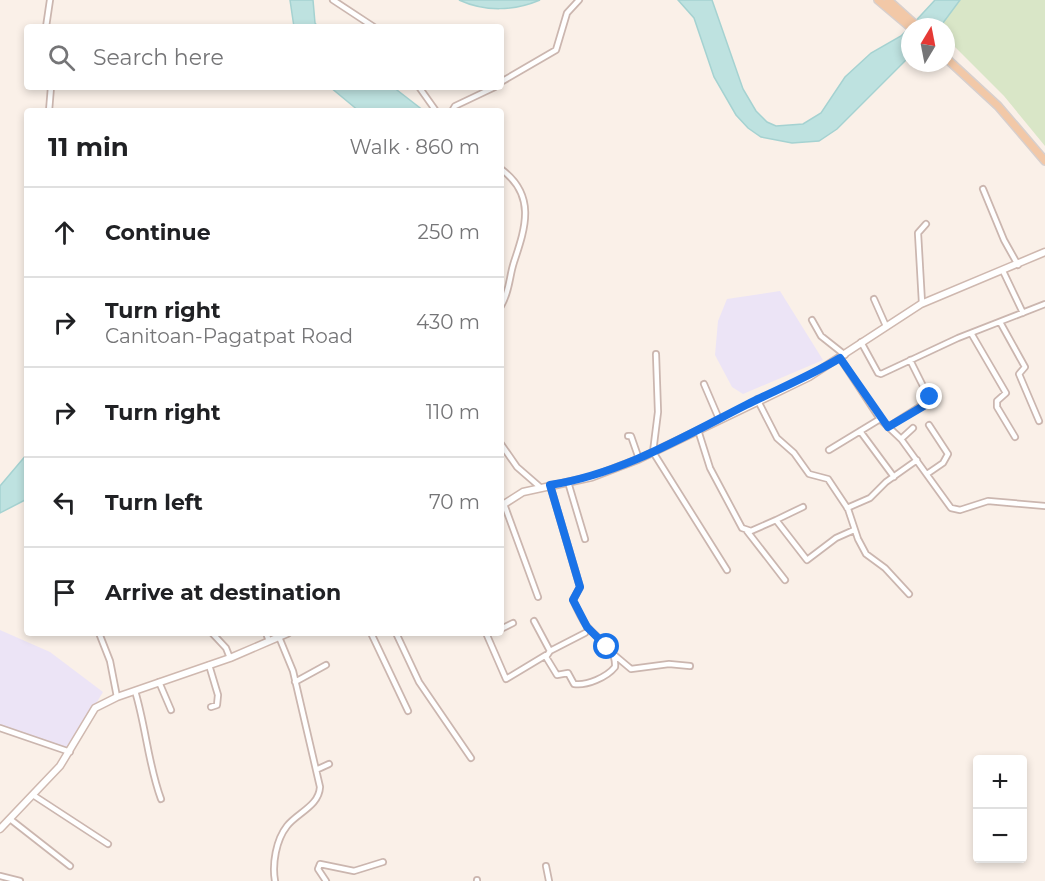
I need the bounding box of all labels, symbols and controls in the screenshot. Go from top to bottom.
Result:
north arrow [901,18,955,72]
search box [24,24,504,90]
icon: search [45,41,78,74]
text: Search here [93,44,224,71]
text: 11 min [48,131,129,163]
text: Walk · 860 m [350,135,480,159]
icon: ahead [48,216,81,249]
text: Continue [105,219,211,246]
text: 250 m [418,220,480,244]
text: Turn right [105,297,220,324]
icon: right [48,306,81,339]
text: 430 m [416,310,480,334]
text: Canitoan-Pagatpat Road [105,324,353,348]
route end [916,383,942,409]
icon: right [48,396,81,429]
text: Turn right [105,399,220,426]
text: 110 m [426,400,480,424]
icon: left [48,486,81,519]
text: Turn left [105,489,203,516]
text: 70 m [429,490,480,514]
icon: arrive [48,576,81,609]
text: Arrive at destination [105,579,341,606]
route start [593,633,619,659]
map controls [973,755,1027,863]
button: + [973,755,1027,809]
button: − [973,809,1027,863]

